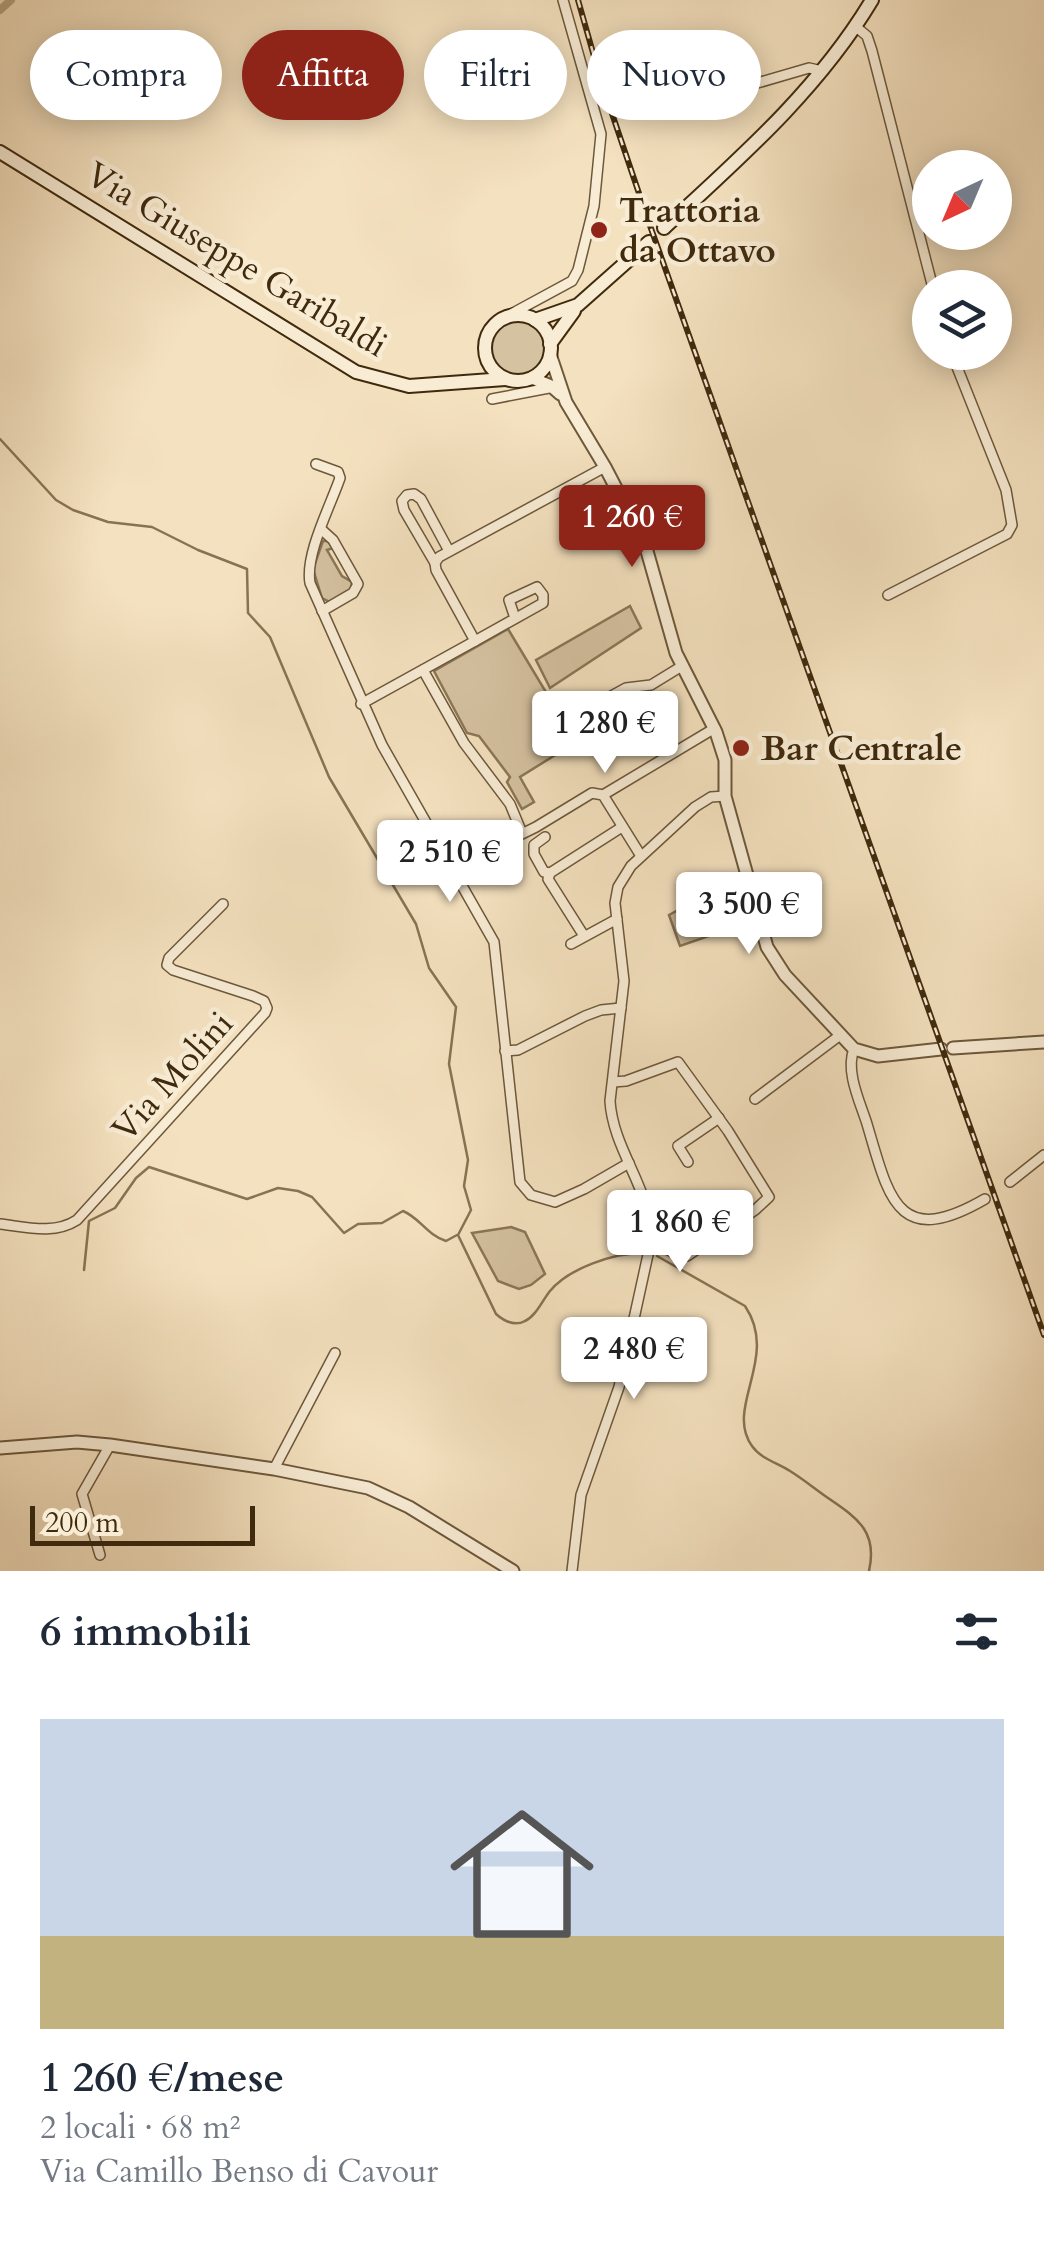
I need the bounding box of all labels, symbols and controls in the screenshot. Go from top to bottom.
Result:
chip: Compra [30,30,222,120]
chip: Affitta [242,30,404,120]
chip: Filtri [424,30,567,120]
chip: Nuovo [587,30,761,120]
north arrow [912,150,1012,250]
map controls [912,150,1012,370]
street label: Via Giuseppe Garibaldi [77,151,396,369]
place label: Trattoria da Ottavo [619,187,776,275]
marker: Trattoria da Ottavo [588,219,610,241]
button: layers [912,270,1012,370]
pin: 1 260 € [540,485,724,570]
text: 1 260 € [581,495,683,539]
pin: 1 280 € [513,691,697,776]
text: 1 280 € [554,701,656,745]
place label: Bar Centrale [761,725,962,773]
marker: Bar Centrale [730,737,752,759]
pin: 2 510 € [358,820,542,905]
text: 2 510 € [399,830,501,874]
pin: 3 500 € [657,872,841,957]
text: 3 500 € [698,882,800,926]
street label: Via Molini [101,1001,244,1152]
pin: 1 860 € [588,1190,772,1275]
text: 1 860 € [629,1200,731,1244]
pin: 2 480 € [542,1317,726,1402]
text: 2 480 € [583,1327,685,1371]
scale bar [30,1501,255,1546]
text: 200 m [45,1504,119,1542]
text: 6 immobili [40,1603,251,1660]
icon: filters [949,1604,1004,1659]
icon: home [432,1784,612,1964]
text: 1 260 €/mese [40,2049,284,2106]
text: 2 locali · 68 m² [40,2106,240,2150]
text: Via Camillo Benso di Cavour [40,2150,438,2194]

